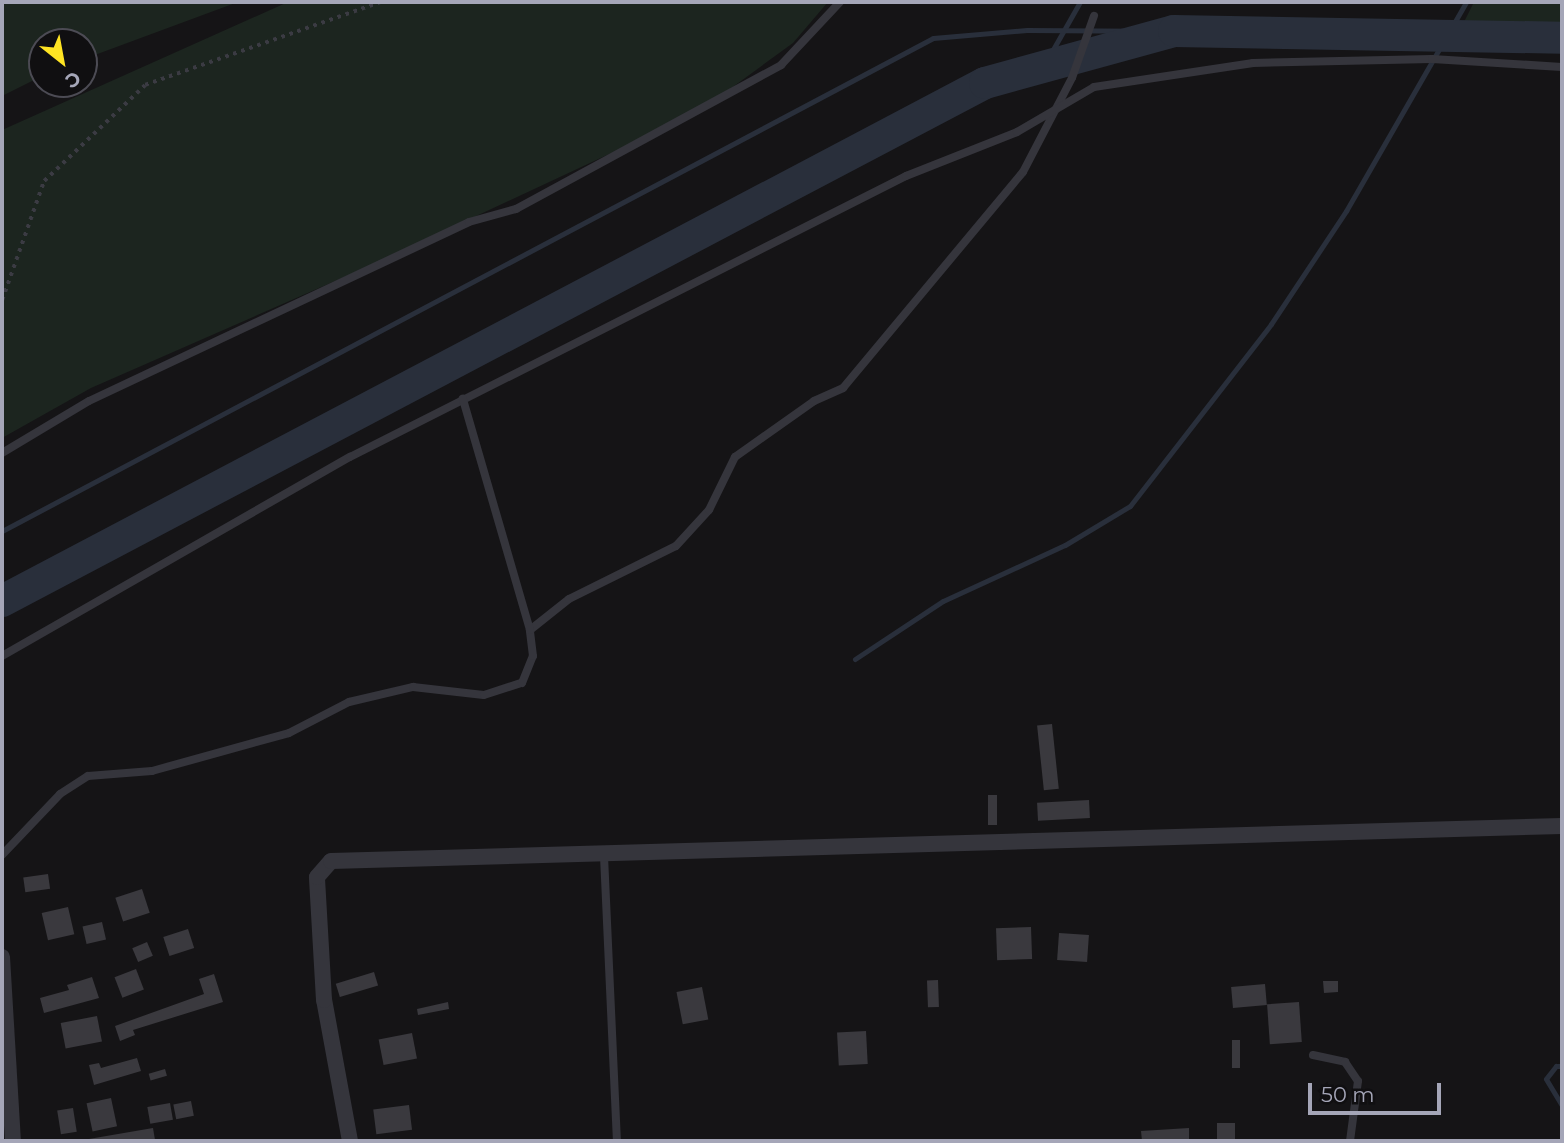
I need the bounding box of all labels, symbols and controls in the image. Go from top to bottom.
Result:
north arrow [28,28,98,98]
text: С [61,66,85,93]
scale bar [1312,1070,1445,1114]
text: 50 m [1321,1082,1375,1107]

